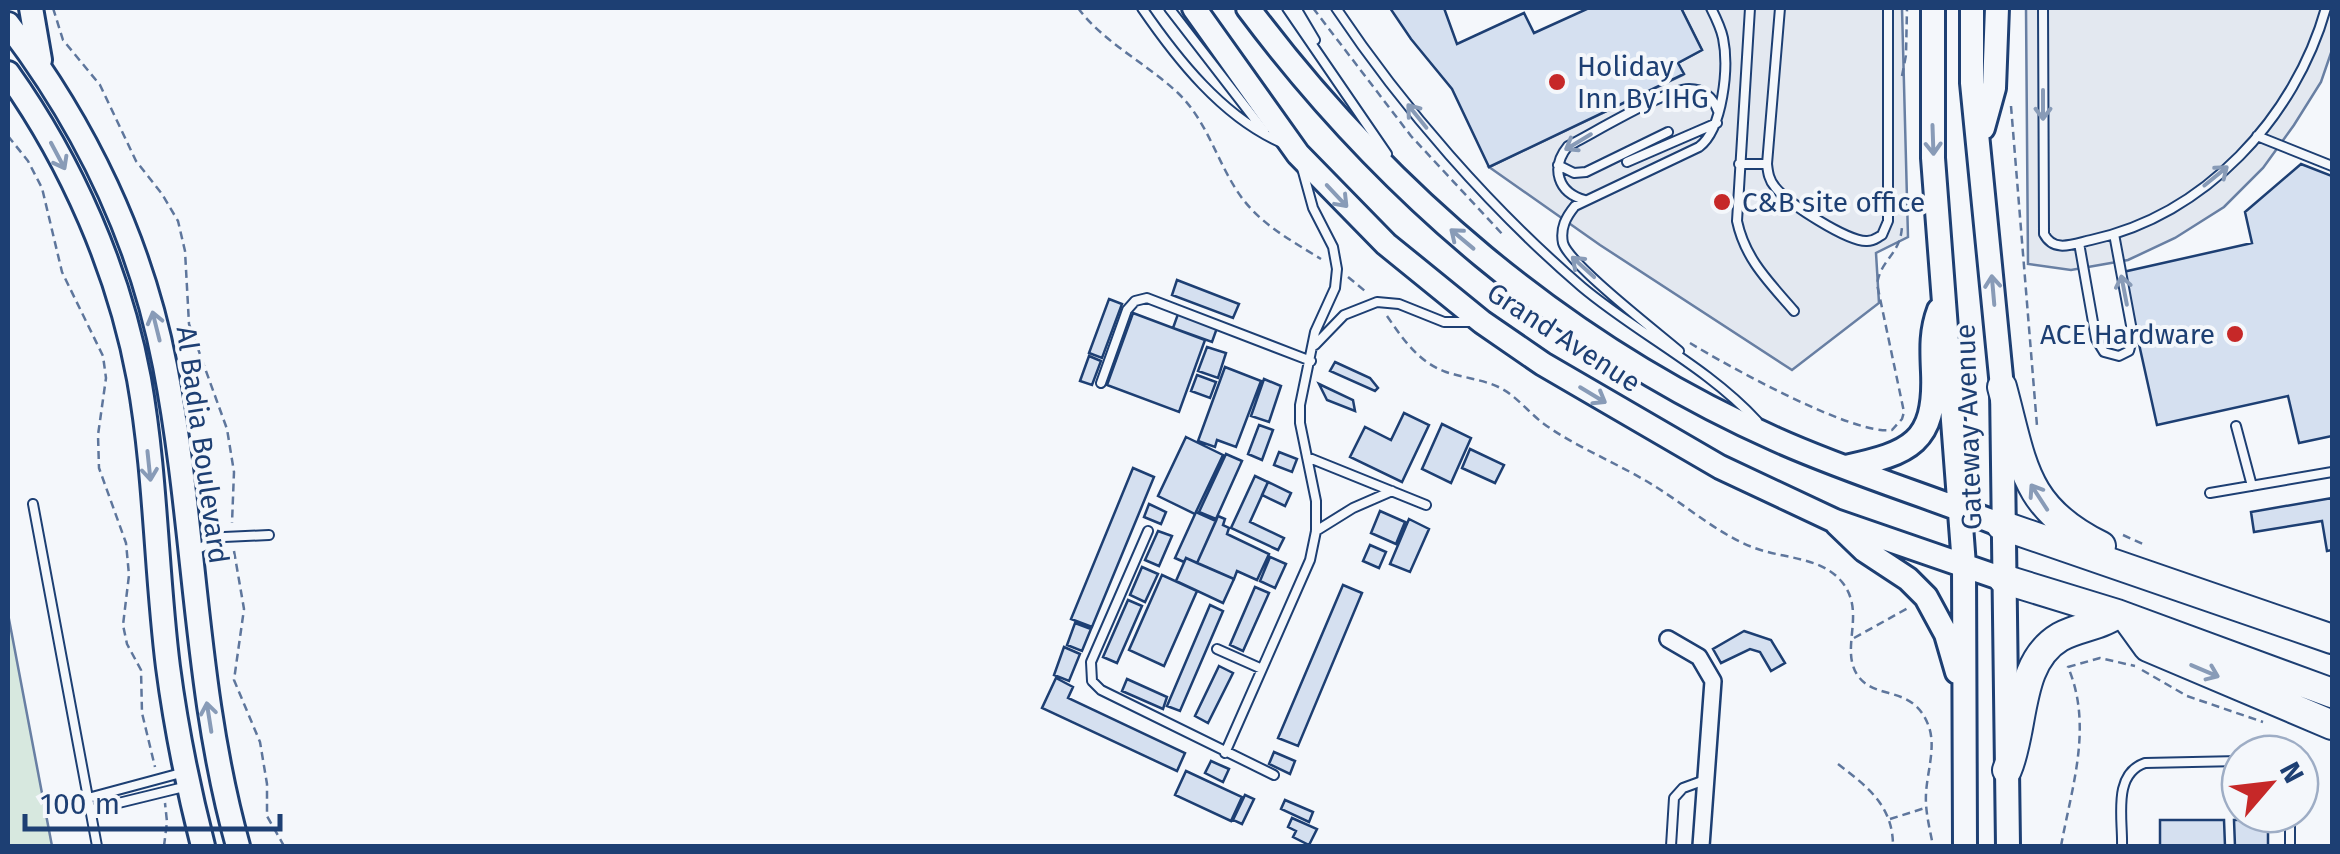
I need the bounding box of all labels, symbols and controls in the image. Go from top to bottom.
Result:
place label: Holiday Inn By IHG [1577,50,1709,115]
marker: Holiday Inn By IHG [1546,71,1568,93]
one-way arrow [2034,88,2052,120]
one-way arrow [1407,103,1429,129]
one-way arrow [1923,123,1942,155]
one-way arrow [1564,132,1593,152]
one-way arrow [49,141,69,171]
one-way arrow [2203,165,2229,187]
one-way arrow [1325,184,1349,208]
place label: C&B site office [1742,186,1925,219]
marker: C&B site office [1711,191,1733,213]
one-way arrow [1450,228,1475,251]
one-way arrow [1571,256,1596,279]
one-way arrow [1984,274,2003,306]
one-way arrow [2114,275,2133,307]
street label: Grand Avenue [1481,276,1647,399]
one-way arrow [146,311,164,343]
place label: ACE Hardware [2040,318,2215,351]
street label: Gateway Avenue [1948,323,1989,531]
marker: ACE Hardware [2224,323,2246,345]
street label: Al Badia Boulevard [170,324,236,566]
one-way arrow [1579,385,1607,405]
one-way arrow [139,449,158,481]
one-way arrow [2029,483,2049,512]
one-way arrow [2189,663,2220,681]
one-way arrow [200,702,218,734]
north arrow [2220,734,2320,834]
text: N [2273,757,2311,788]
scale bar [25,769,280,831]
text: 100 m [40,786,120,822]

